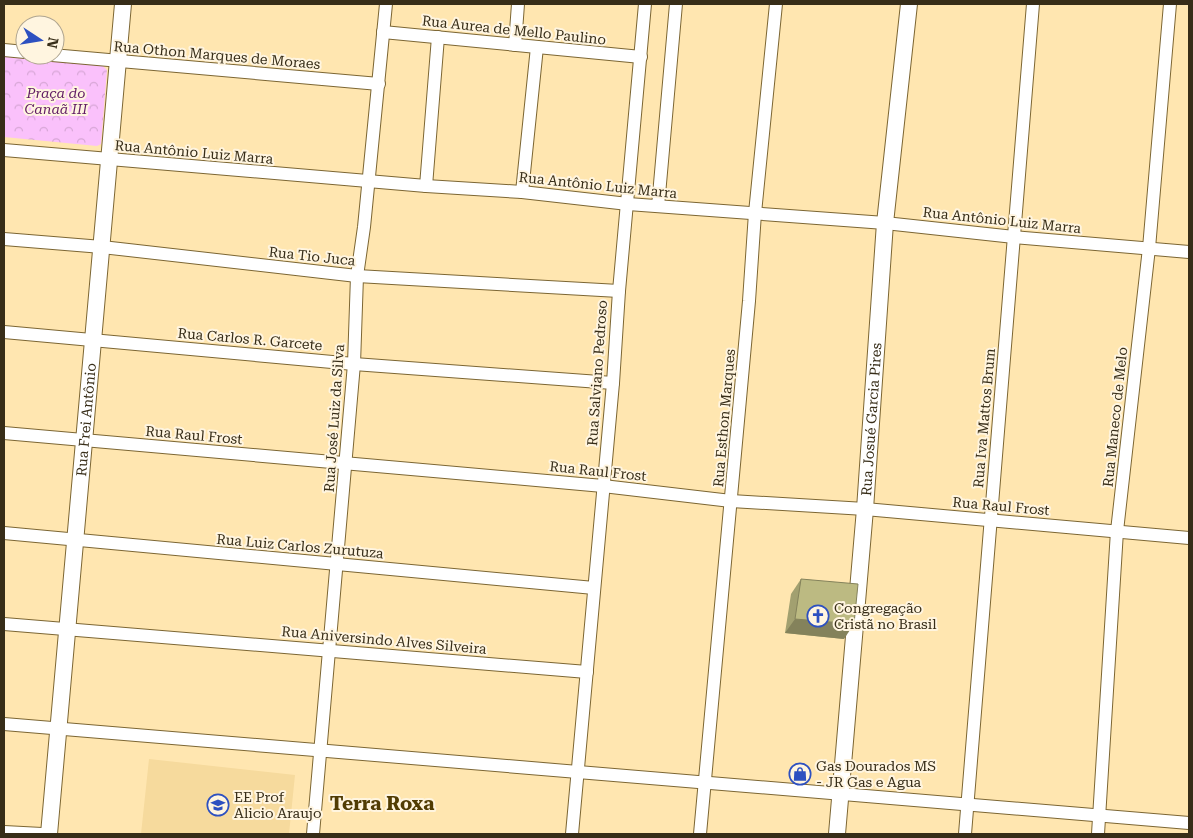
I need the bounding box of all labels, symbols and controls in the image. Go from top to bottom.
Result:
street label: Rua Aurea de Mello Paulino [421,12,607,48]
north arrow [15,15,65,65]
text: N [44,36,62,50]
street label: Rua Othon Marques de Moraes [113,38,321,72]
park label: Praça do Canaã III [25,85,88,117]
street label: Rua Antônio Luiz Marra [114,137,274,167]
street label: Rua Antônio Luiz Marra [518,169,678,201]
street label: Rua Antônio Luiz Marra [922,204,1082,236]
street label: Rua Tio Juca [268,243,357,269]
street label: Rua Salviano Pedroso [584,300,610,446]
street label: Rua Carlos R. Garcete [177,325,323,353]
street label: Rua Josué Garcia Pires [858,342,885,497]
street label: Rua José Luiz da Silva [321,343,347,493]
street label: Rua Maneco de Melo [1100,346,1130,488]
street label: Rua Iva Mattos Brum [970,347,998,488]
street label: Rua Esthon Marques [710,348,738,488]
street label: Rua Frei Antônio [73,362,99,477]
street label: Rua Raul Frost [145,423,243,447]
street label: Rua Raul Frost [549,458,647,484]
street label: Rua Raul Frost [952,494,1050,518]
street label: Rua Luiz Carlos Zurutuza [216,531,385,561]
place label: Congregação Cristã no Brasil [834,600,937,632]
church icon: Congregação Cristã no Brasil [806,604,830,628]
street label: Rua Aniversindo Alves Silveira [281,623,488,657]
place label: Gas Dourados MS - JR Gas e Agua [816,758,936,790]
shop icon: Gas Dourados MS - JR Gas e Agua [788,762,812,786]
place label: EE Prof Alicio Araujo [234,789,322,821]
district label: Terra Roxa [330,792,434,815]
school or university icon: EE Prof Alicio Araujo [206,793,230,817]

